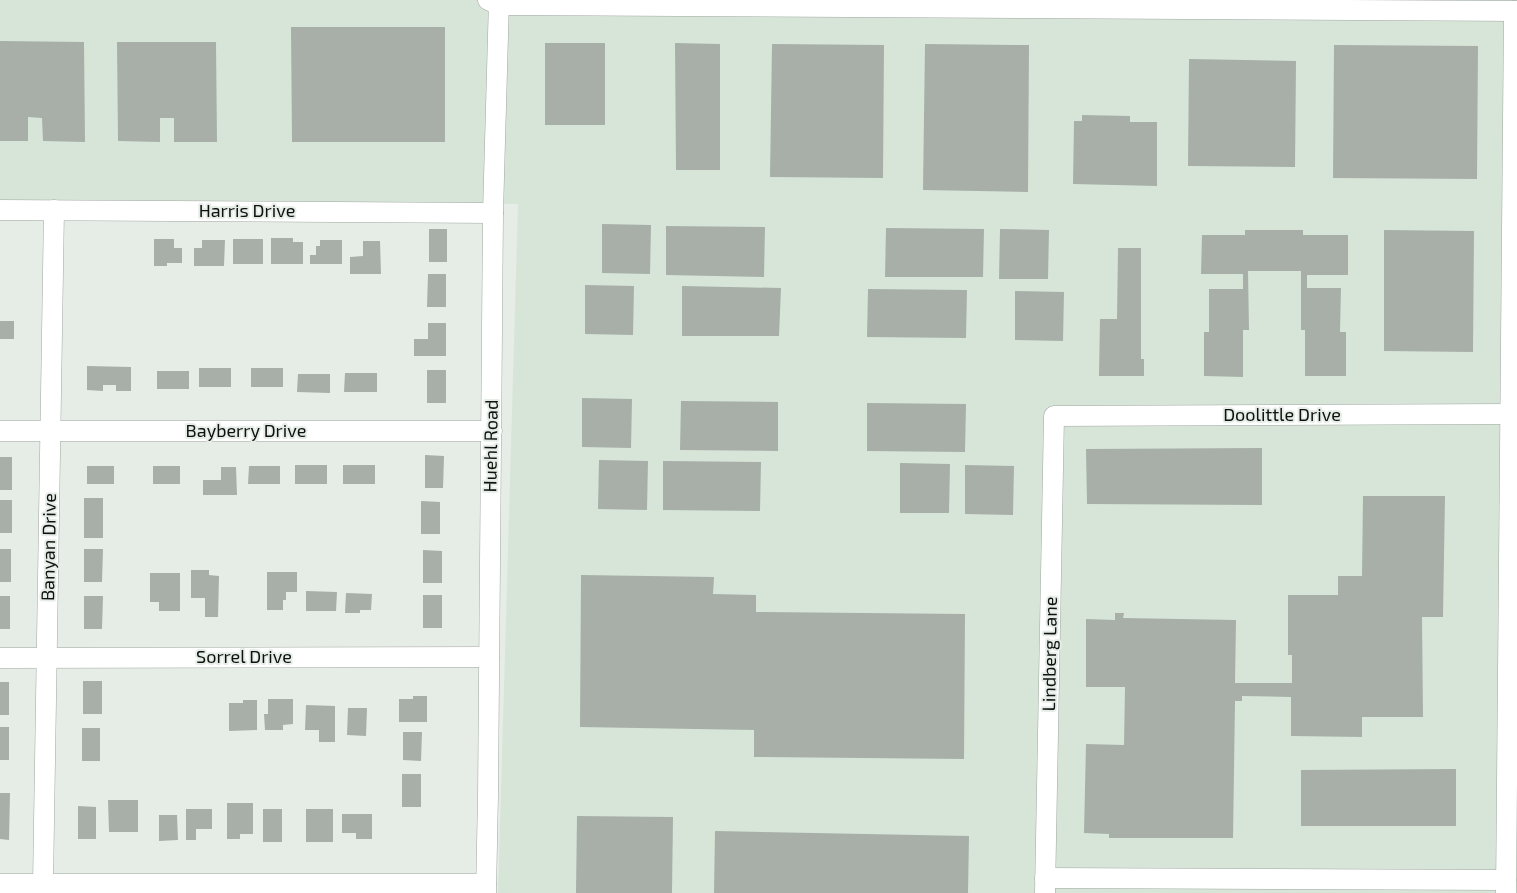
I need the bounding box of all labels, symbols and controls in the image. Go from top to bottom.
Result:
street label: Harris Drive [199,199,295,221]
street label: Huehl Road [478,399,502,493]
street label: Doolittle Drive [1223,403,1341,425]
street label: Bayberry Drive [186,419,306,441]
street label: Banyan Drive [36,493,60,601]
street label: Lindberg Lane [1037,596,1061,712]
street label: Sorrel Drive [196,645,292,667]

